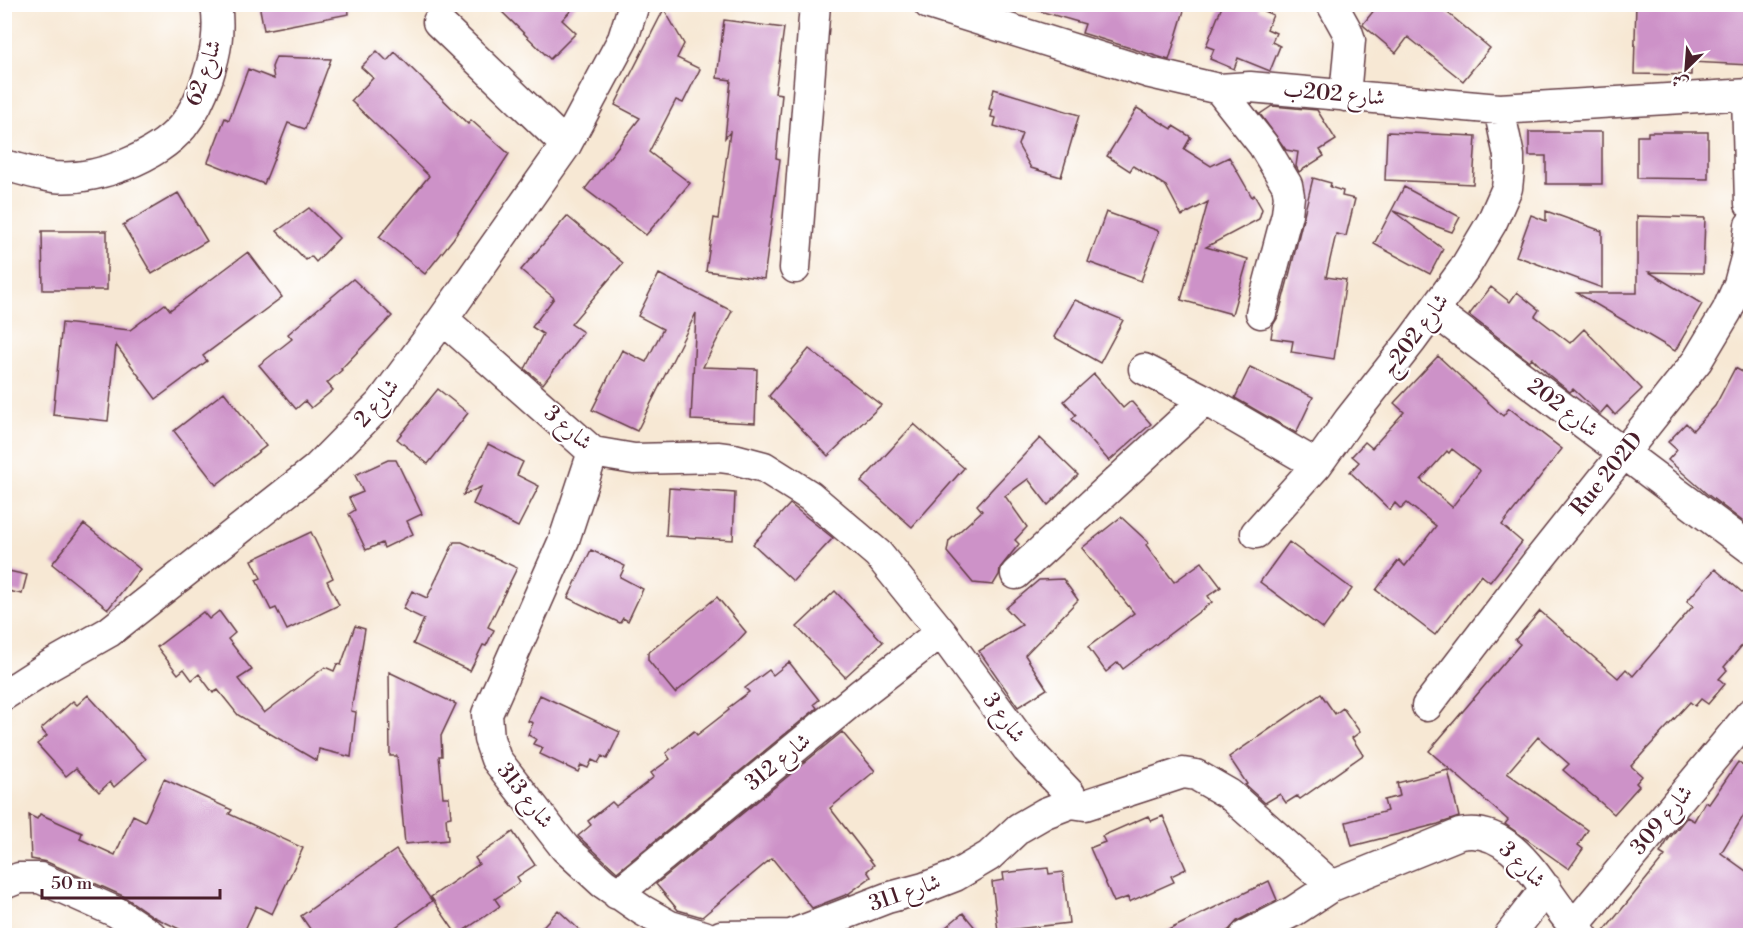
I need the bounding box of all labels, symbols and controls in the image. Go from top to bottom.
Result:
street label: شارع 62 [180,36,232,111]
north arrow [1656,39,1716,99]
text: ش [1669,69,1692,94]
street label: شارع 202ب [1281,76,1386,116]
street label: شارع 202ج [1375,288,1459,385]
street label: شارع 2 [349,373,408,435]
street label: شارع 202 [1520,373,1604,447]
street label: شارع 3 [536,400,598,459]
street label: Rue 202D [1565,427,1649,521]
street label: شارع 3 [974,688,1031,750]
street label: شارع 312 [740,727,819,800]
street label: شارع 313 [488,758,559,837]
street label: شارع 309 [1625,780,1702,863]
street label: شارع 3 [1490,836,1551,897]
scale bar [42,862,220,900]
street label: شارع 311 [866,868,946,922]
text: 50 m [51,872,93,895]

